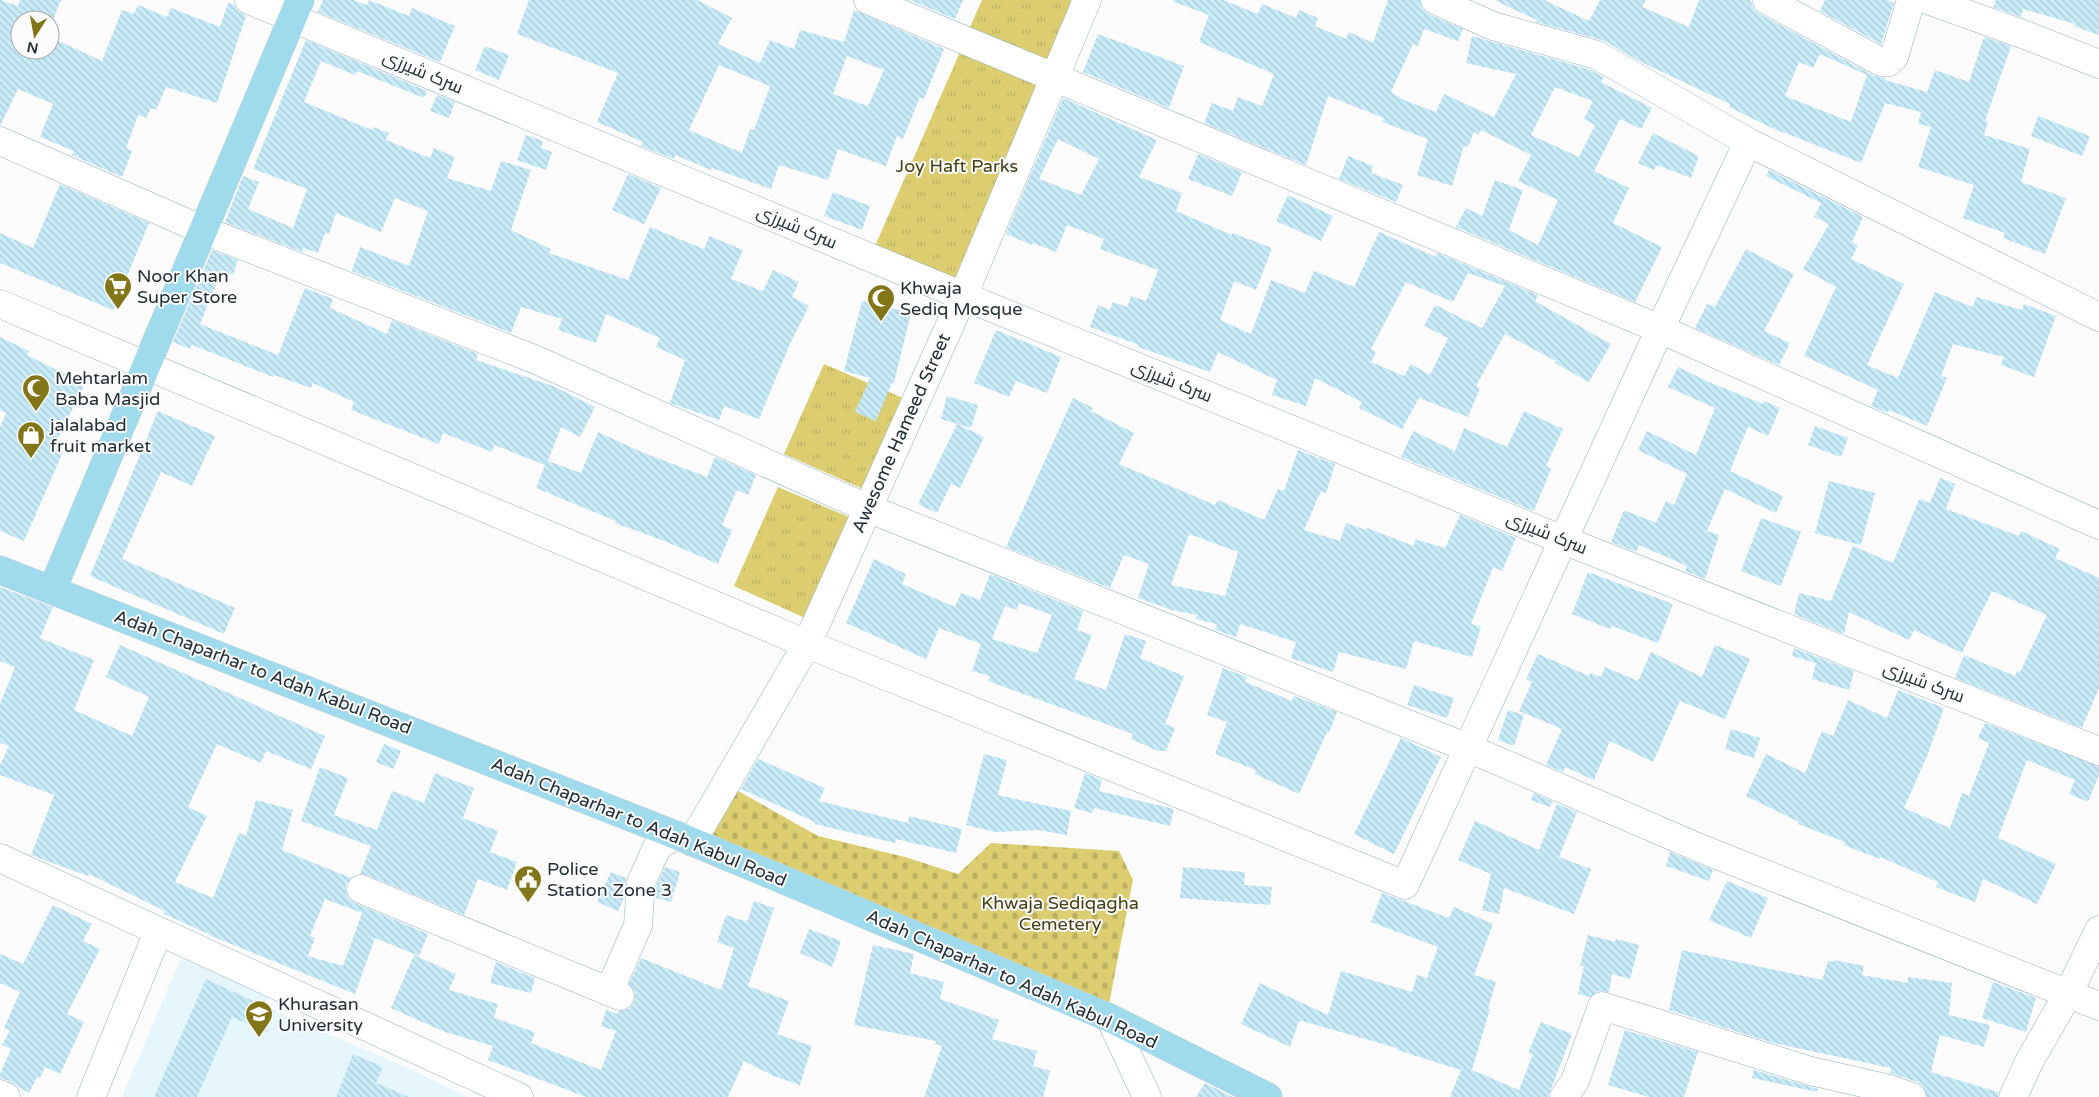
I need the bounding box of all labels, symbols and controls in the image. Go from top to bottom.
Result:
north arrow [10,10,60,60]
text: N [25,38,40,57]
street label: سرک شیرزی [379,45,467,99]
park label: Joy Haft Parks [896,155,1018,177]
street label: سرک شیرزی [753,200,841,254]
place label: Noor Khan Super Store [137,265,237,308]
supermarket icon: Noor Khan Super Store [103,271,133,310]
place label: Khwaja Sediq Mosque [900,277,1022,320]
mosque icon: Khwaja Sediq Mosque [866,283,896,322]
street label: Awesome Hameed Street [847,330,955,536]
street label: سرک شیرزی [1128,355,1216,407]
place label: Mehtarlam Baba Masjid [55,367,160,410]
mosque icon: Mehtarlam Baba Masjid [21,373,51,412]
place label: jalalabad fruit market [49,414,151,457]
shop icon: jalalabad fruit market [16,420,46,459]
street label: سرک شیرزی [1503,507,1591,559]
street label: Adah Chaparhar to Adah Kabul Road [111,605,415,739]
street label: سرک شیرزی [1880,656,1968,708]
street label: Adah Chaparhar to Adah Kabul Road [488,753,790,891]
place label: Police Station Zone 3 [547,858,672,901]
public building icon: Police Station Zone 3 [513,864,543,903]
park label: Khwaja Sediqagha Cemetery [981,892,1139,935]
street label: Adah Chaparhar to Adah Kabul Road [863,905,1161,1053]
place label: Khurasan University [278,993,363,1036]
school or university icon: Khurasan University [244,999,274,1038]

